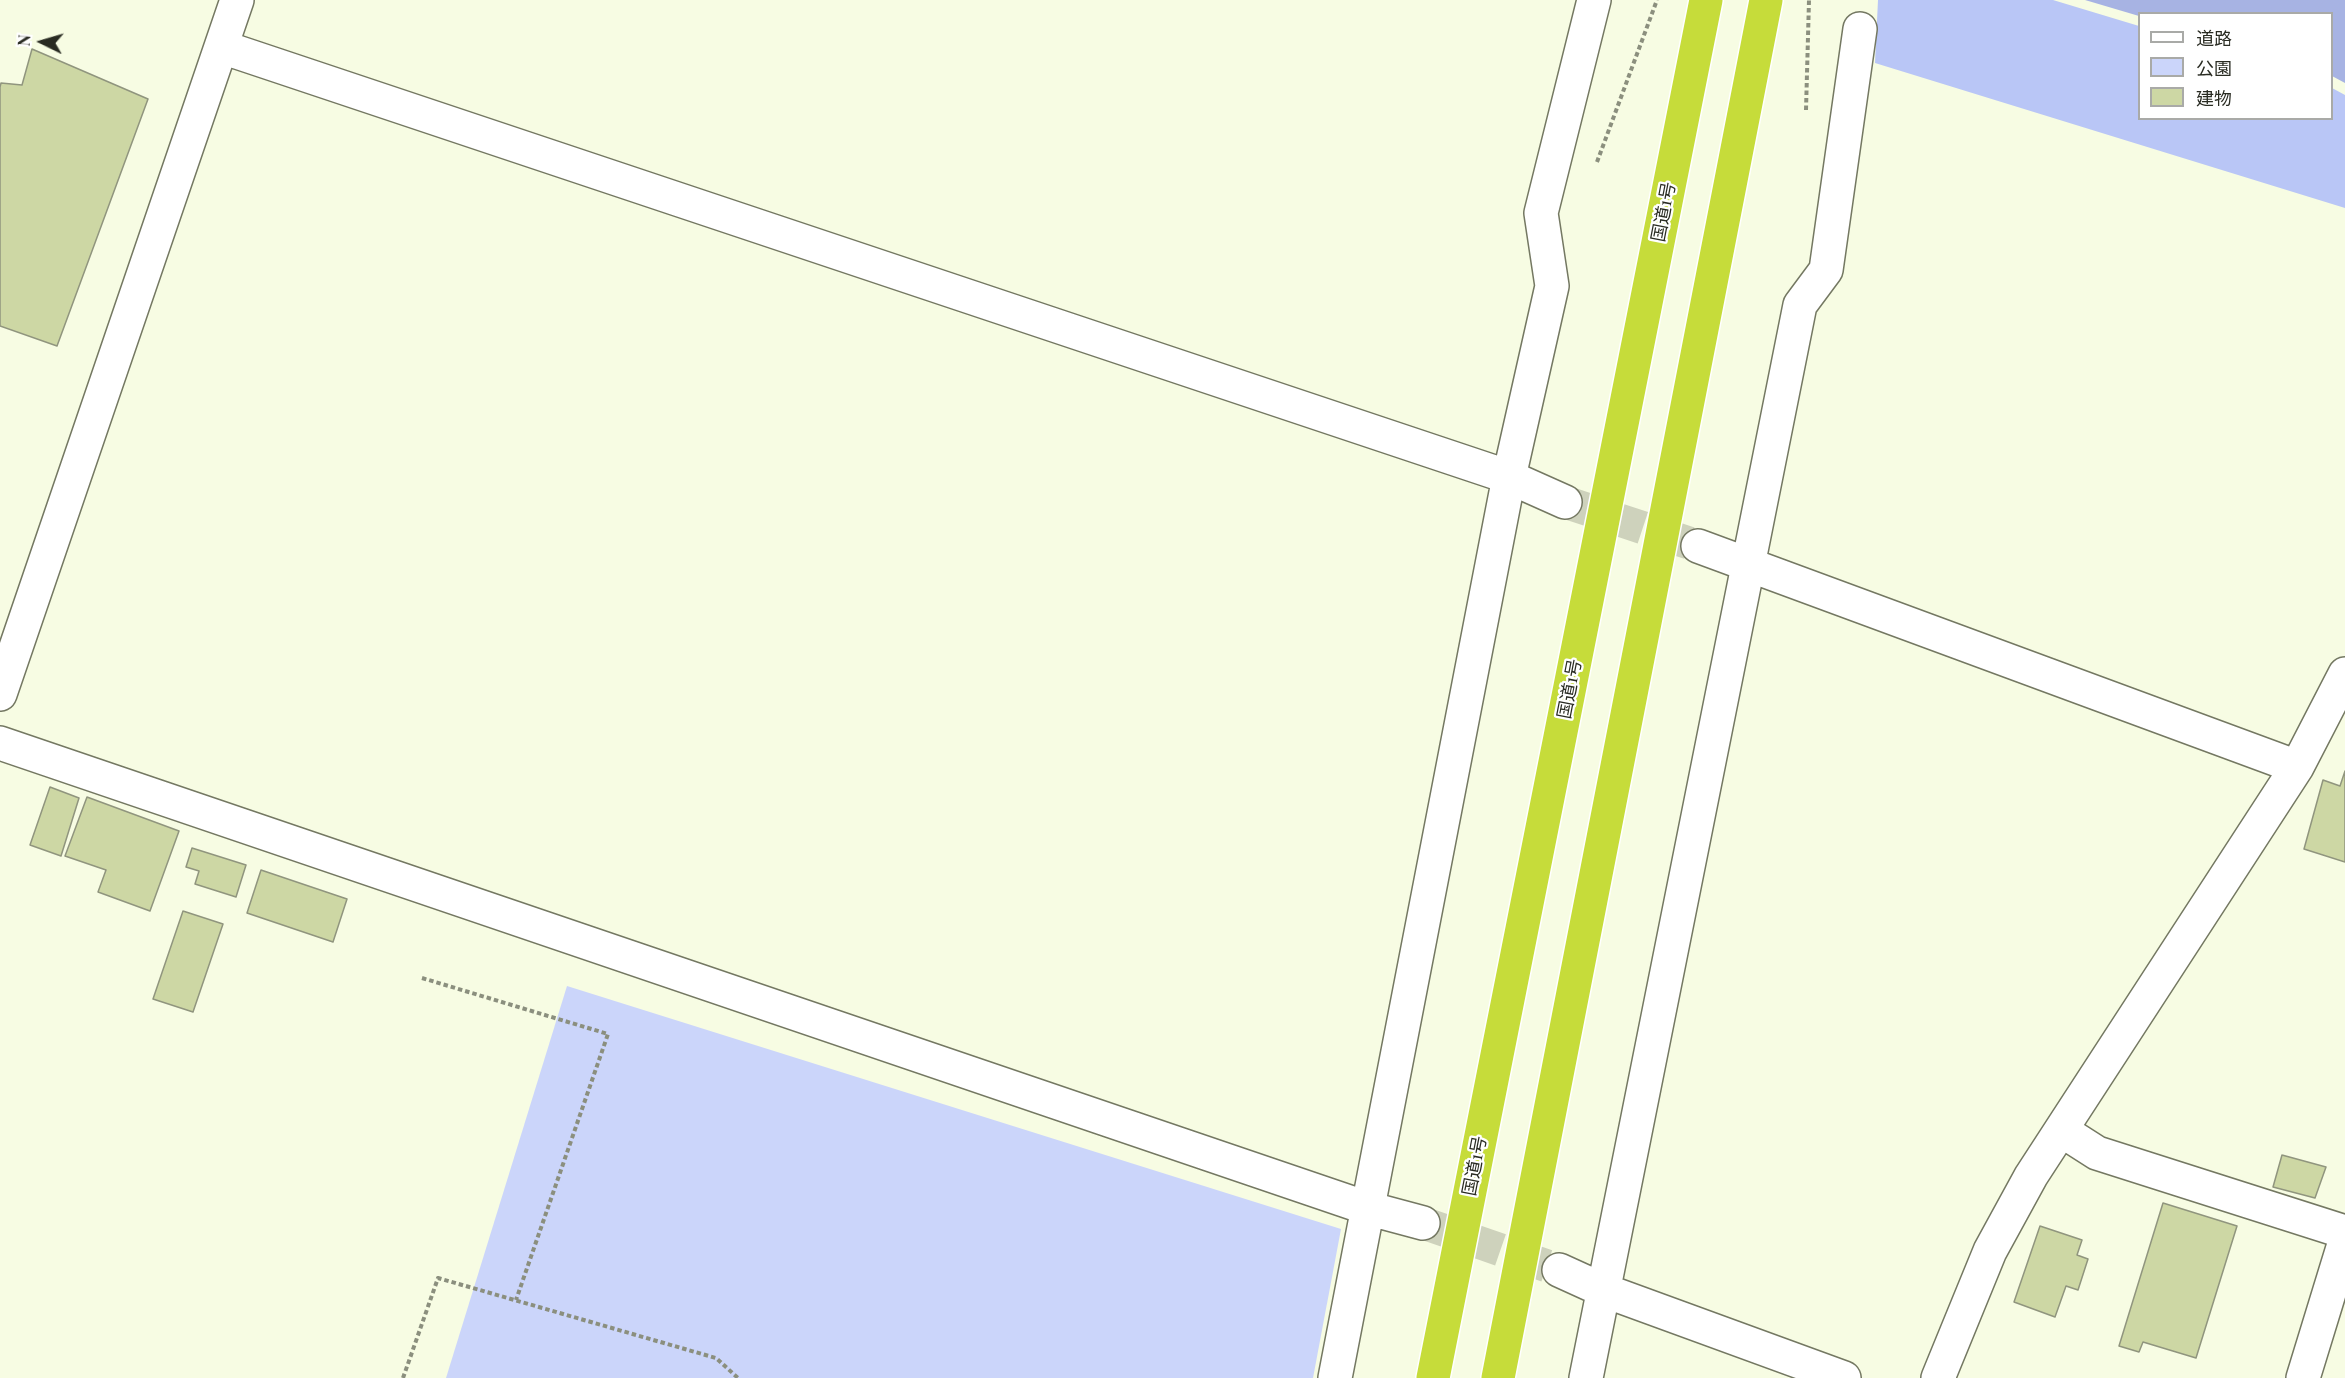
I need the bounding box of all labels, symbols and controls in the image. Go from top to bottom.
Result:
north arrow [12,12,72,72]
legend [2138,12,2333,120]
text: 道路 [2196,26,2232,50]
text: N [13,34,35,47]
text: 公園 [2196,56,2232,80]
text: 建物 [2196,86,2232,110]
street label: 国道1号 [1648,180,1680,244]
street label: 国道1号 [1554,657,1586,721]
street label: 国道1号 [1459,1134,1491,1198]

